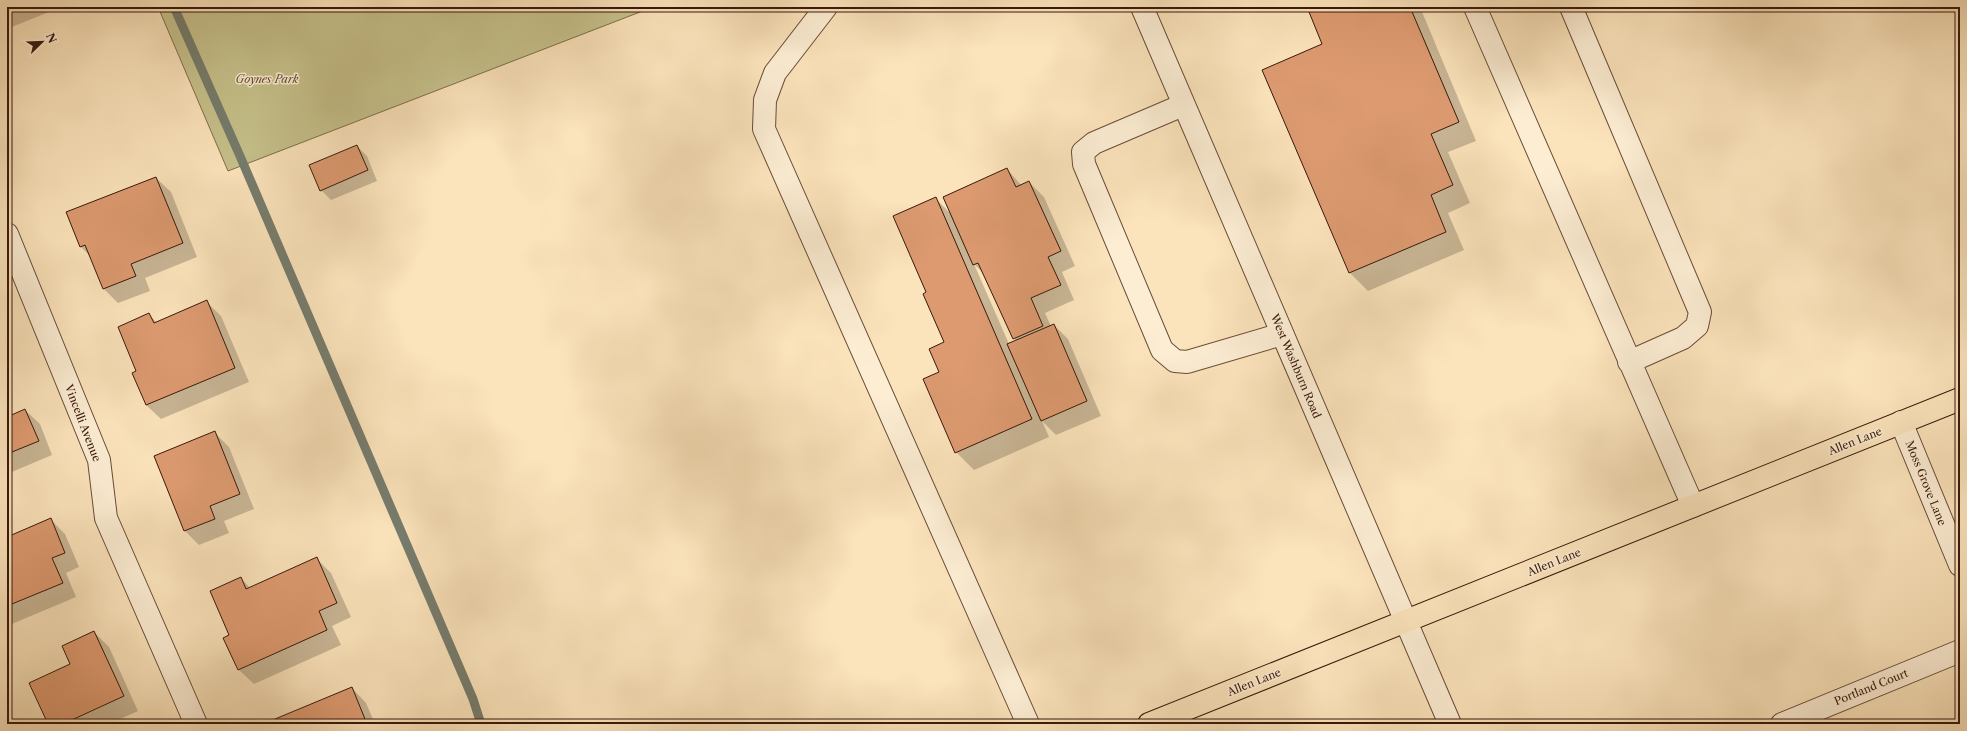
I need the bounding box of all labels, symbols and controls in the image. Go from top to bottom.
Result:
north arrow [22,22,62,62]
text: N [43,31,60,46]
park label: Goynes Park [236,72,299,86]
street label: West Washburn Road [1267,311,1324,421]
street label: Vincelli Avenue [61,381,104,464]
street label: Allen Lane [1825,424,1884,458]
street label: Moss Grove Lane [1903,438,1949,528]
street label: Allen Lane [1524,545,1583,579]
street label: Allen Lane [1224,665,1283,699]
street label: Portland Court [1832,666,1910,708]

